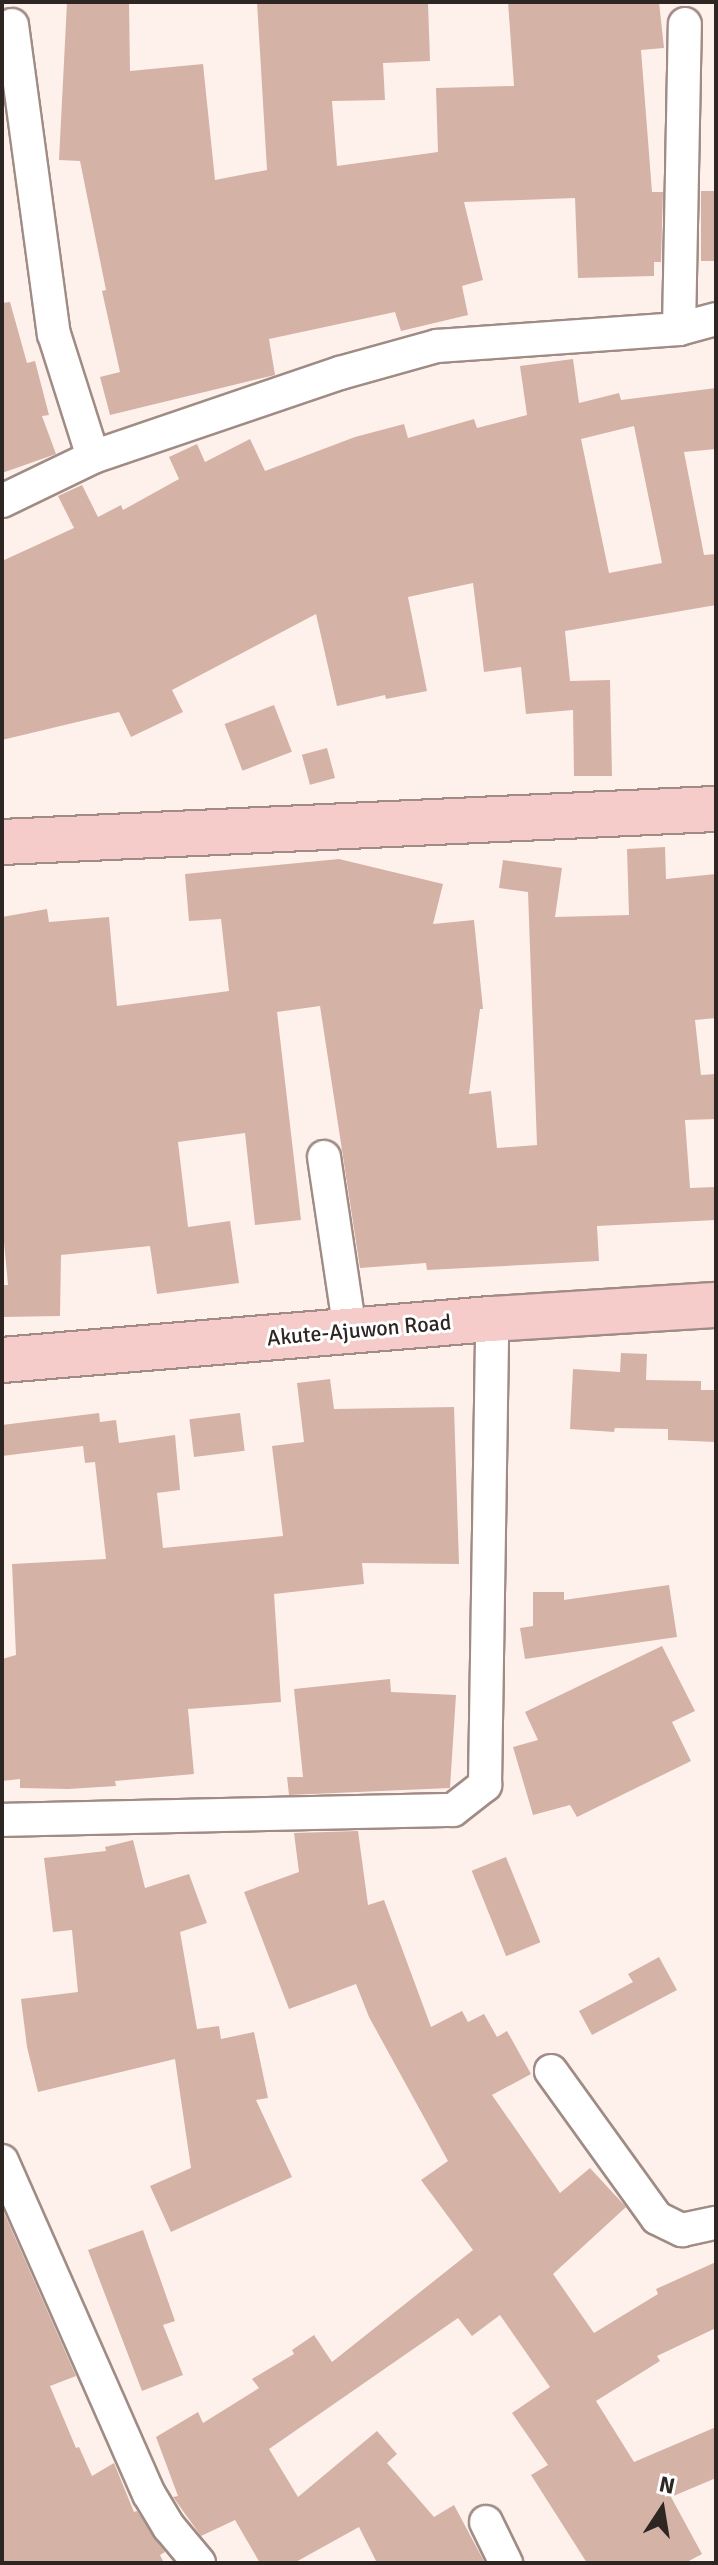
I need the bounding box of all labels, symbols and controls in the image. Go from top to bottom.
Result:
street label: Akute-Ajuwon Road [266,1309,452,1351]
north arrow [622,2469,702,2549]
text: N [657,2470,677,2500]

